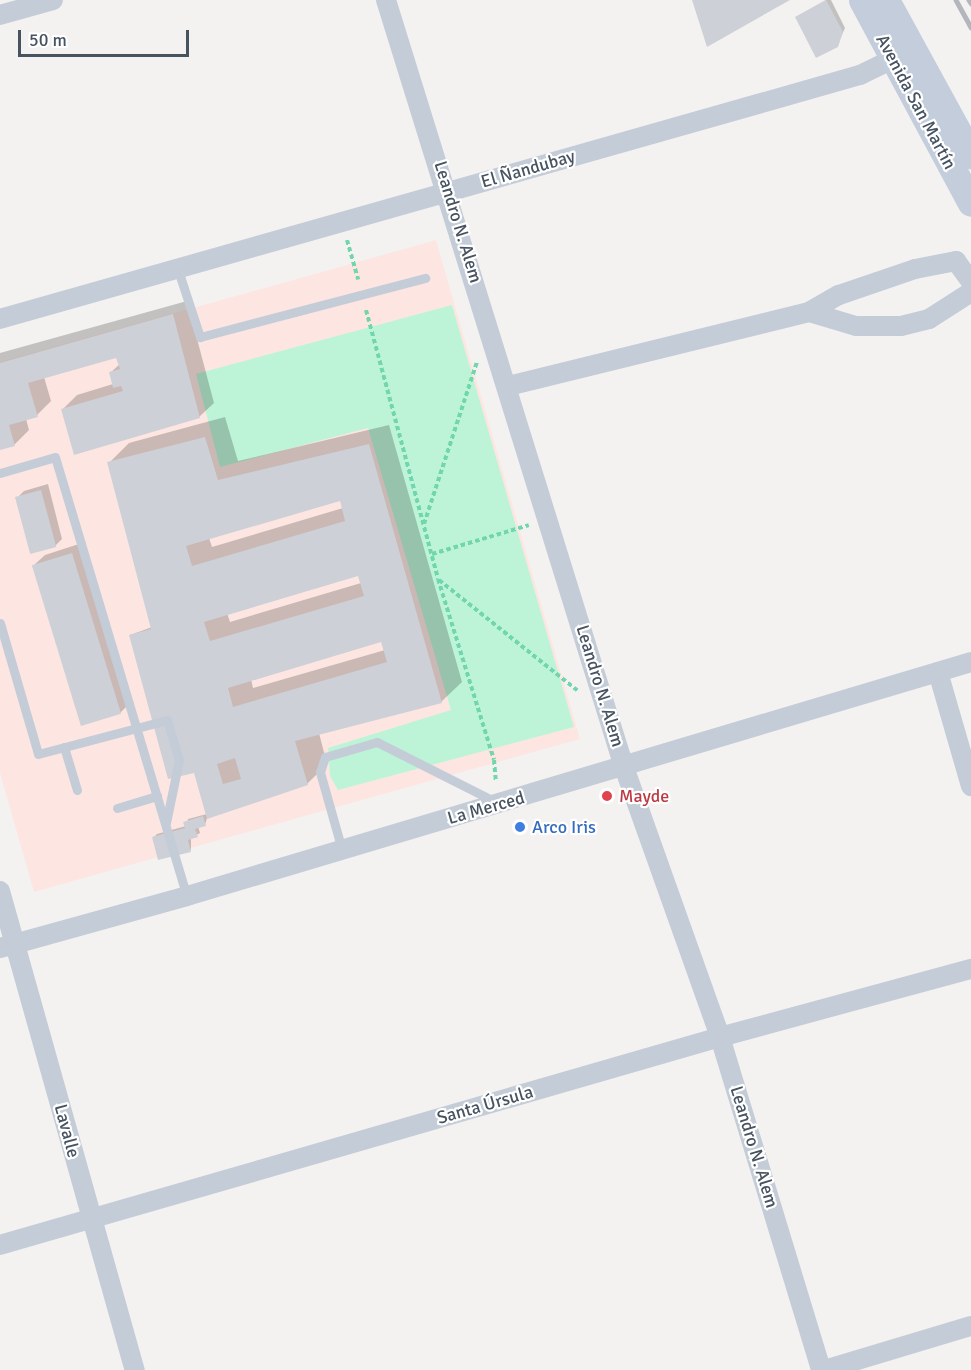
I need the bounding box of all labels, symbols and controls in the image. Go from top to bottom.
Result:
scale bar [21,18,192,56]
text: 50 m [29,29,67,51]
street label: Avenida San Martín [871,31,961,173]
street label: El Ñandubay [478,145,578,193]
street label: Leandro N. Alem [429,158,487,286]
street label: Leandro N. Alem [571,622,629,750]
place label: Mayde [619,785,669,807]
street label: La Merced [445,787,527,829]
marker: Mayde [600,789,614,803]
place label: Arco Iris [532,816,596,838]
marker: Arco Iris [513,820,527,834]
street label: Santa Úrsula [434,1081,536,1129]
street label: Leandro N. Alem [725,1083,783,1211]
street label: Lavalle [50,1102,84,1160]

